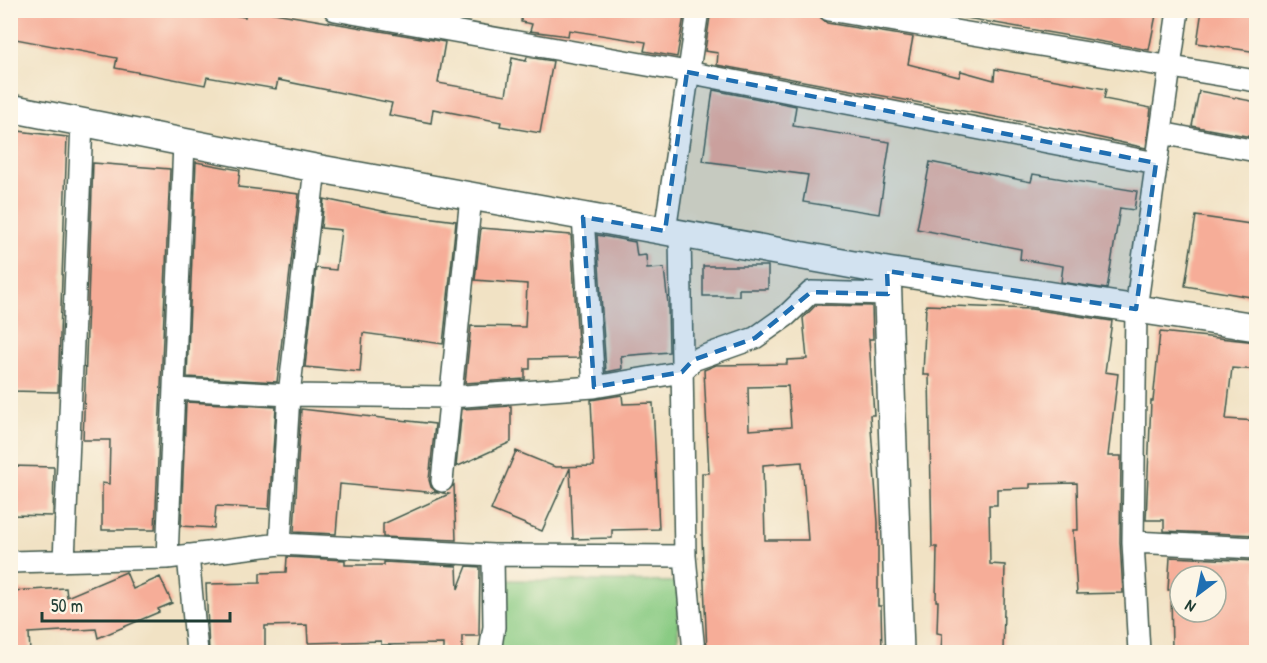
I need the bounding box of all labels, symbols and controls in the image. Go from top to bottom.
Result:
north arrow [1168,564,1228,624]
scale bar [42,585,230,623]
text: 50 m [51,593,83,618]
text: N [1180,595,1199,618]

